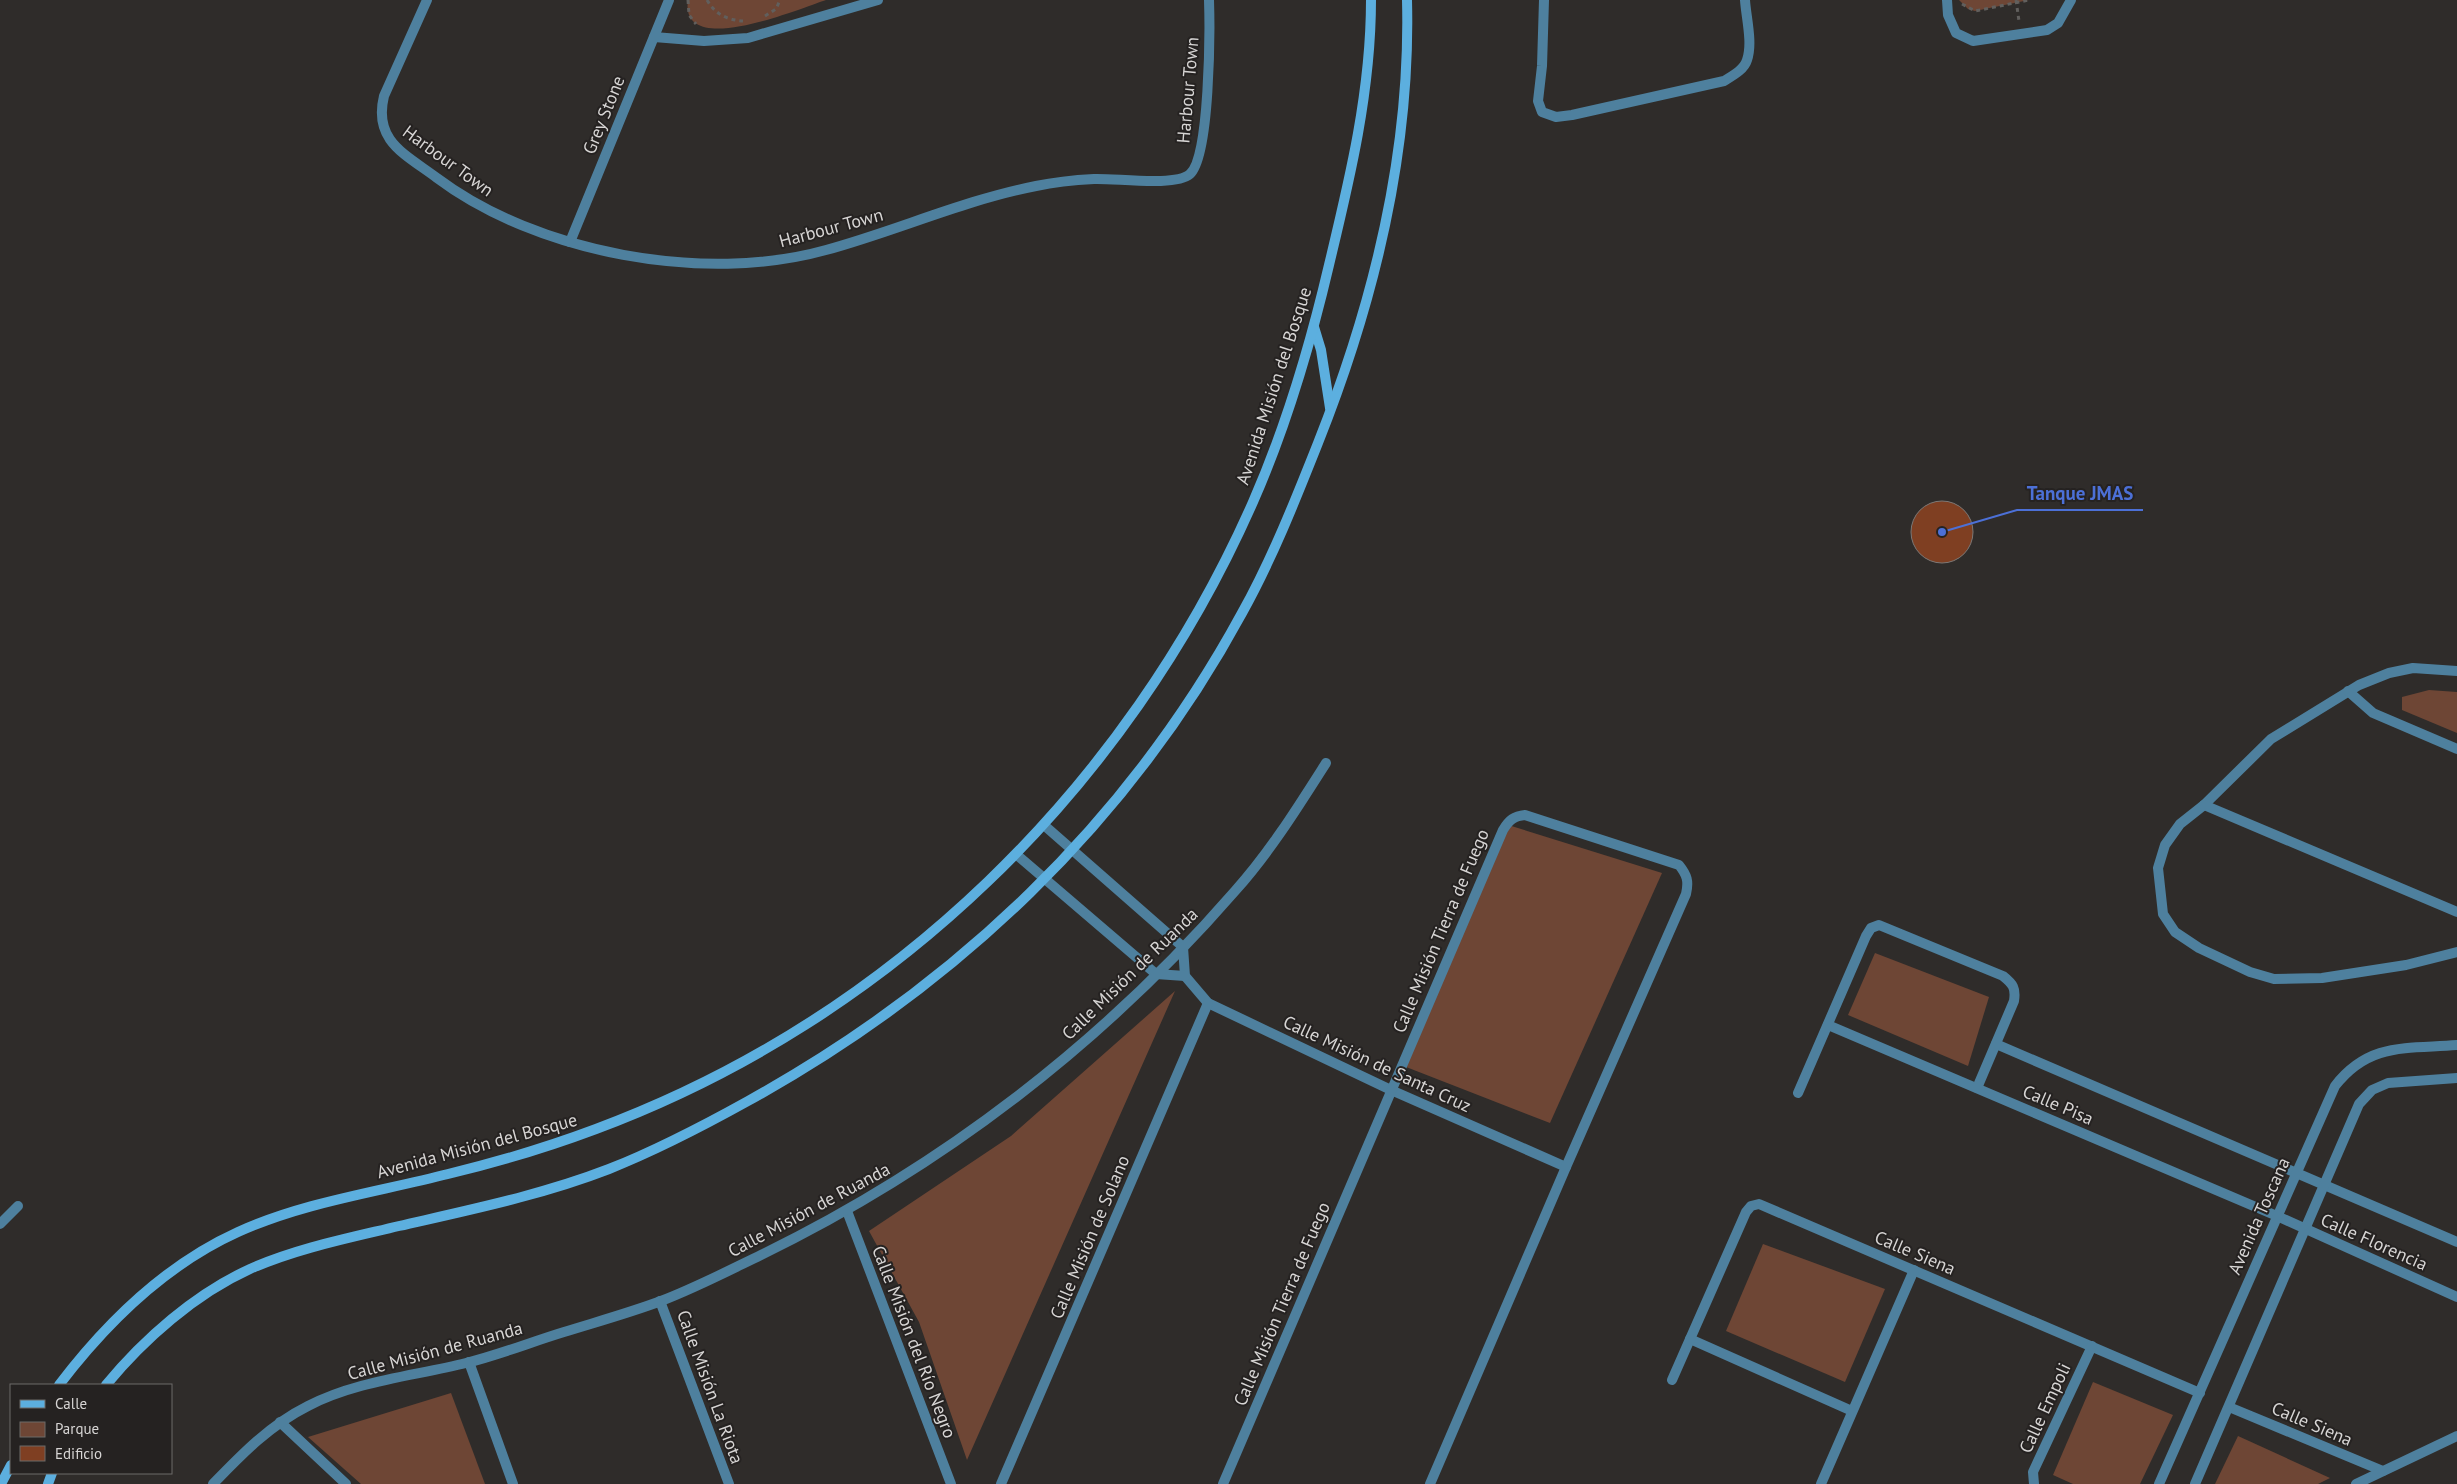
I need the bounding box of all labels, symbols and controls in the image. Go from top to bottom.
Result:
street label: Harbour Town [1171,36,1204,144]
street label: Grey Stone [577,72,630,157]
street label: Harbour Town [398,120,498,201]
street label: Harbour Town [776,203,885,252]
street label: Avenida Misión del Bosque [1231,284,1316,488]
callout: Tanque JMAS [2017,476,2143,510]
text: Tanque JMAS [2027,481,2133,505]
street label: Calle Misión Tierra de Fuego [1387,825,1494,1036]
street label: Calle Misión de Ruanda [1057,903,1203,1045]
street label: Calle Misión de Santa Cruz [1280,1010,1475,1117]
street label: Calle Pisa [2019,1079,2097,1130]
street label: Avenida Misión del Bosque [374,1108,580,1183]
street label: Calle Misión de Solano [1045,1151,1134,1322]
street label: Avenida Toscana [2222,1154,2295,1278]
street label: Calle Misión de Ruanda [724,1157,894,1262]
street label: Calle Misión Tierra de Fuego [1228,1198,1335,1409]
street label: Calle Florencia [2317,1208,2431,1275]
street label: Calle Siena [1871,1225,1959,1280]
street label: Calle Misión del Río Negro [867,1242,962,1441]
street label: Calle Misión La Riota [672,1307,749,1467]
street label: Calle Misión de Ruanda [345,1316,525,1385]
street label: Calle Empoli [2014,1359,2075,1457]
legend [10,1384,172,1474]
text: Calle [55,1394,87,1413]
street label: Calle Siena [2268,1396,2356,1451]
text: Parque [55,1419,99,1438]
text: Edificio [55,1444,102,1463]

